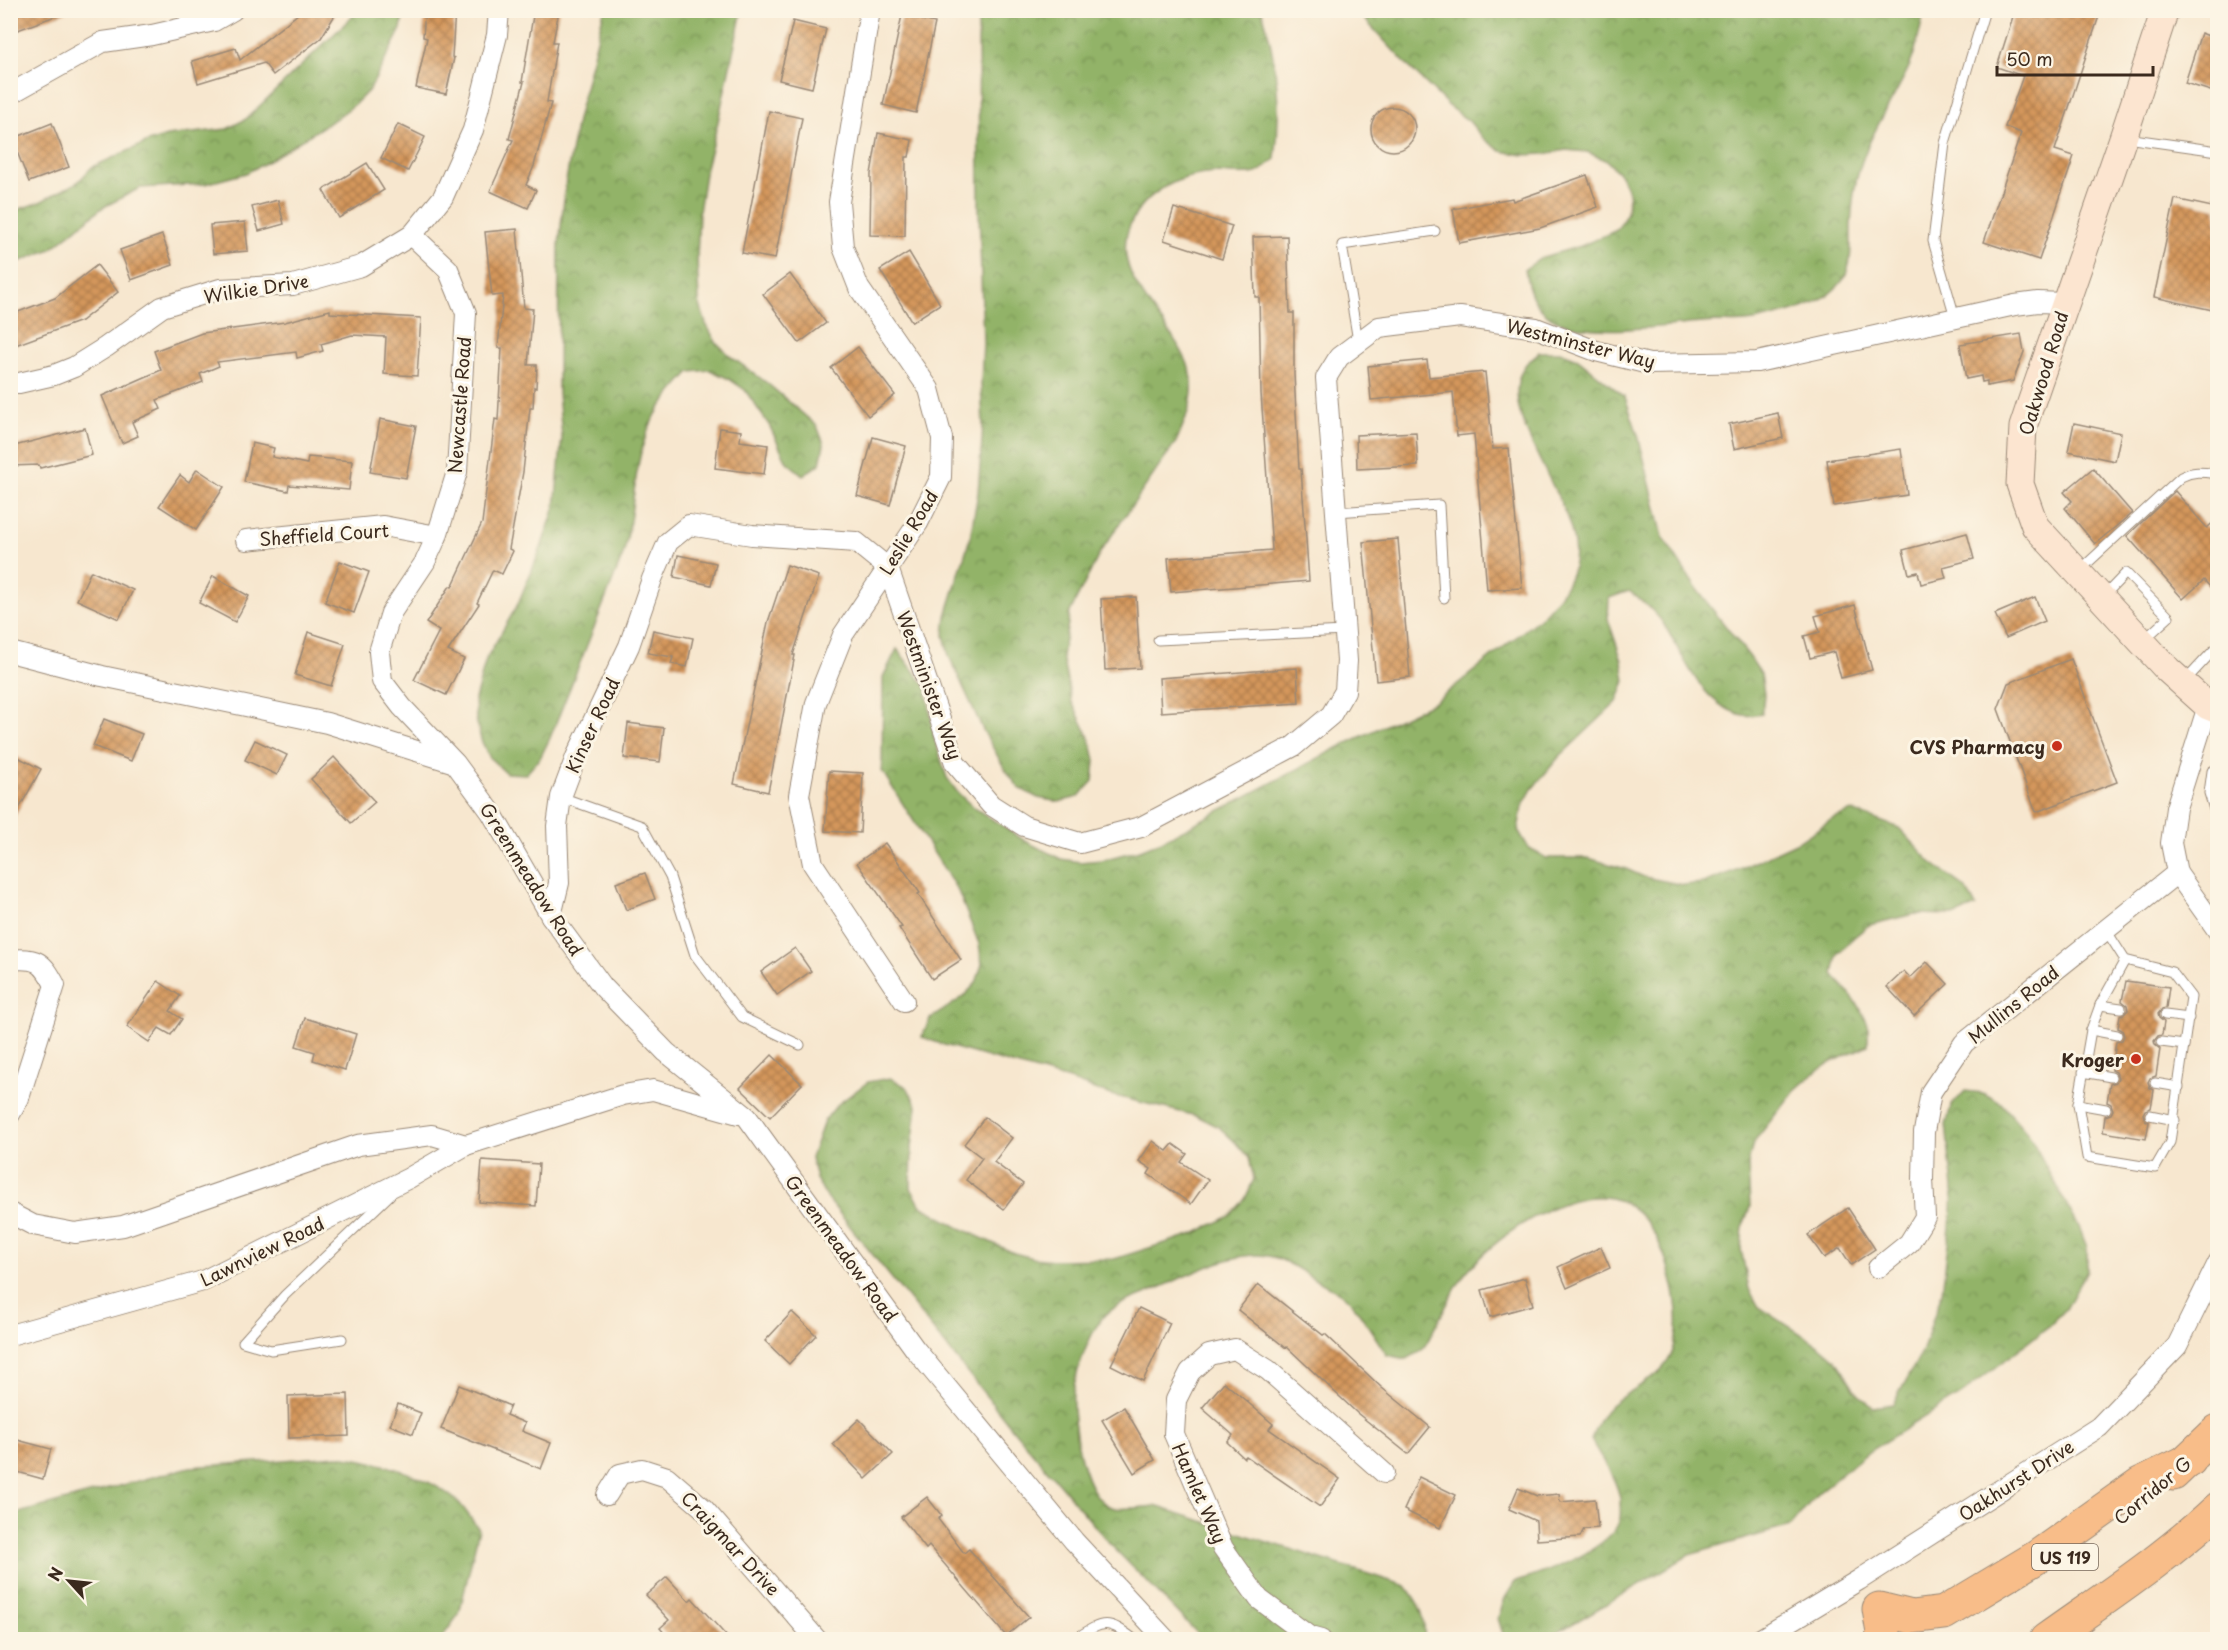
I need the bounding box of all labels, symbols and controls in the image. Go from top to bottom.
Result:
scale bar [1997,39,2153,77]
text: 50 m [2006,45,2053,72]
street label: Wilkie Drive [202,266,310,310]
street label: Oakwood Road [2011,308,2075,438]
street label: Westminster Way [1504,311,1658,375]
street label: Newcastle Road [441,335,477,475]
street label: Leslie Road [872,484,944,580]
street label: Sheffield Court [258,516,390,552]
street label: Westminister Way [891,607,969,763]
street label: Kinser Road [558,673,626,777]
place label: CVS Pharmacy [1910,733,2045,760]
marker: CVS Pharmacy [2050,739,2064,753]
street label: Greenmeadow Road [474,797,590,961]
street label: Mullins Road [1962,959,2064,1049]
place label: Kroger [2061,1046,2125,1073]
marker: Kroger [2129,1052,2143,1066]
street label: Greenmeadow Road [779,1169,905,1327]
street label: Lawnview Road [195,1209,329,1293]
street label: Oakhurst Drive [1953,1433,2079,1527]
street label: Hamlet Way [1166,1438,1234,1548]
street label: Corridor G [2107,1449,2197,1531]
street label: Craigmar Drive [675,1485,787,1601]
road number: US 119 [2032,1544,2098,1570]
north arrow [39,1551,99,1611]
text: N [41,1563,68,1585]

